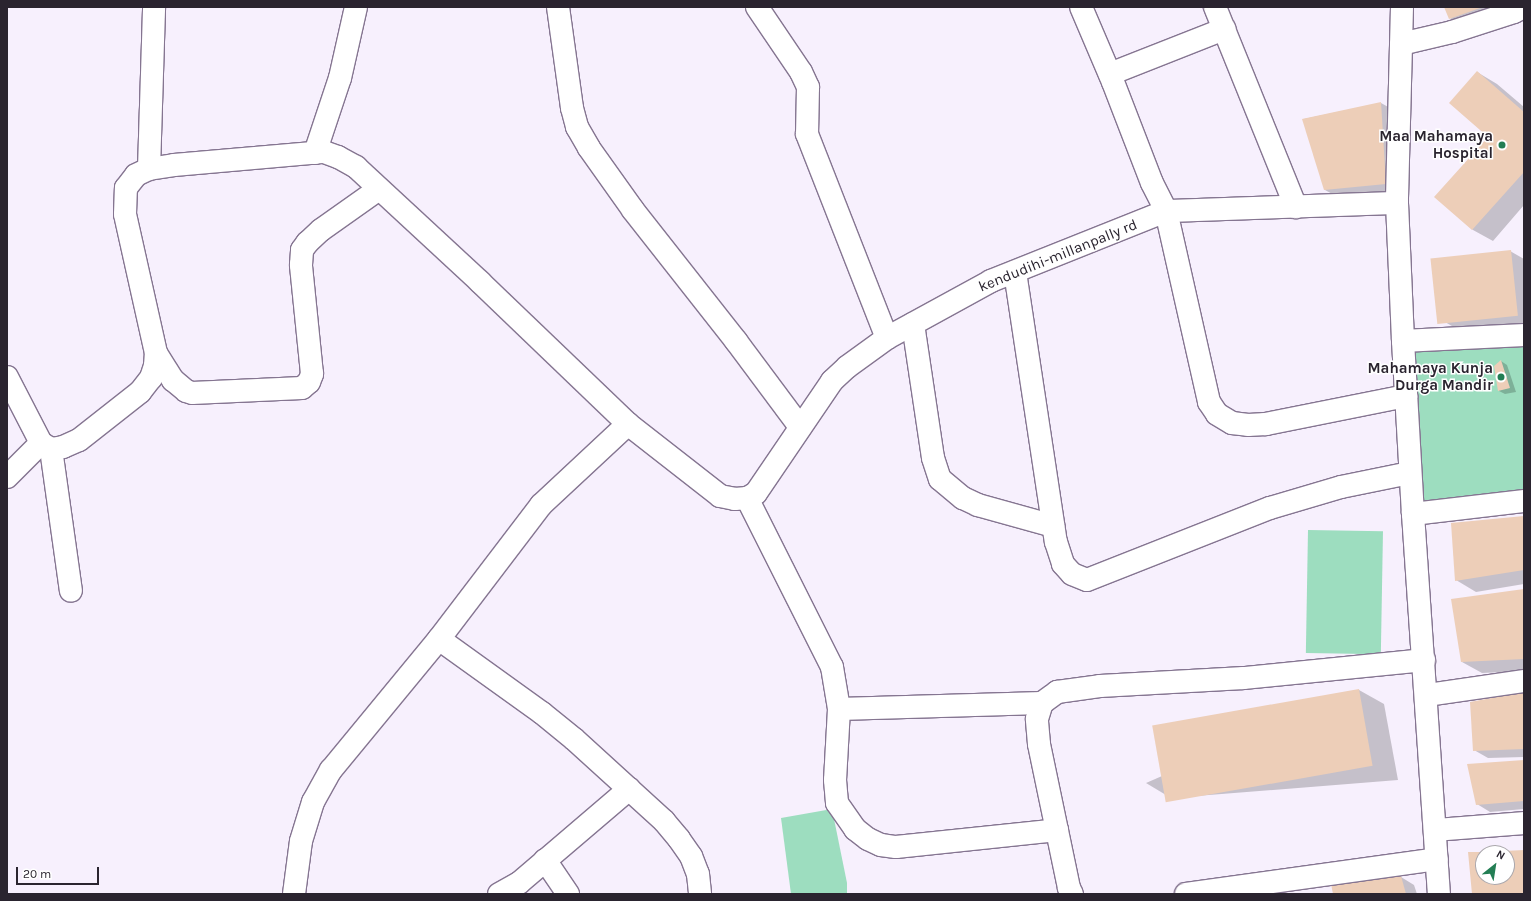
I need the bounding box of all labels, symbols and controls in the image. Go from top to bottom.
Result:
place label: Maa Mahamaya Hospital [1379,127,1493,162]
marker: Maa Mahamaya Hospital [1496,139,1508,151]
street label: kendudihi-millanpally rd [976,216,1140,296]
place label: Mahamaya Kunja Durga Mandir [1367,359,1493,394]
marker: Mahamaya Kunja Durga Mandir [1496,372,1506,382]
north arrow [1475,845,1515,885]
text: N [1494,847,1507,863]
scale bar [18,859,101,885]
text: 20 m [23,867,51,881]

